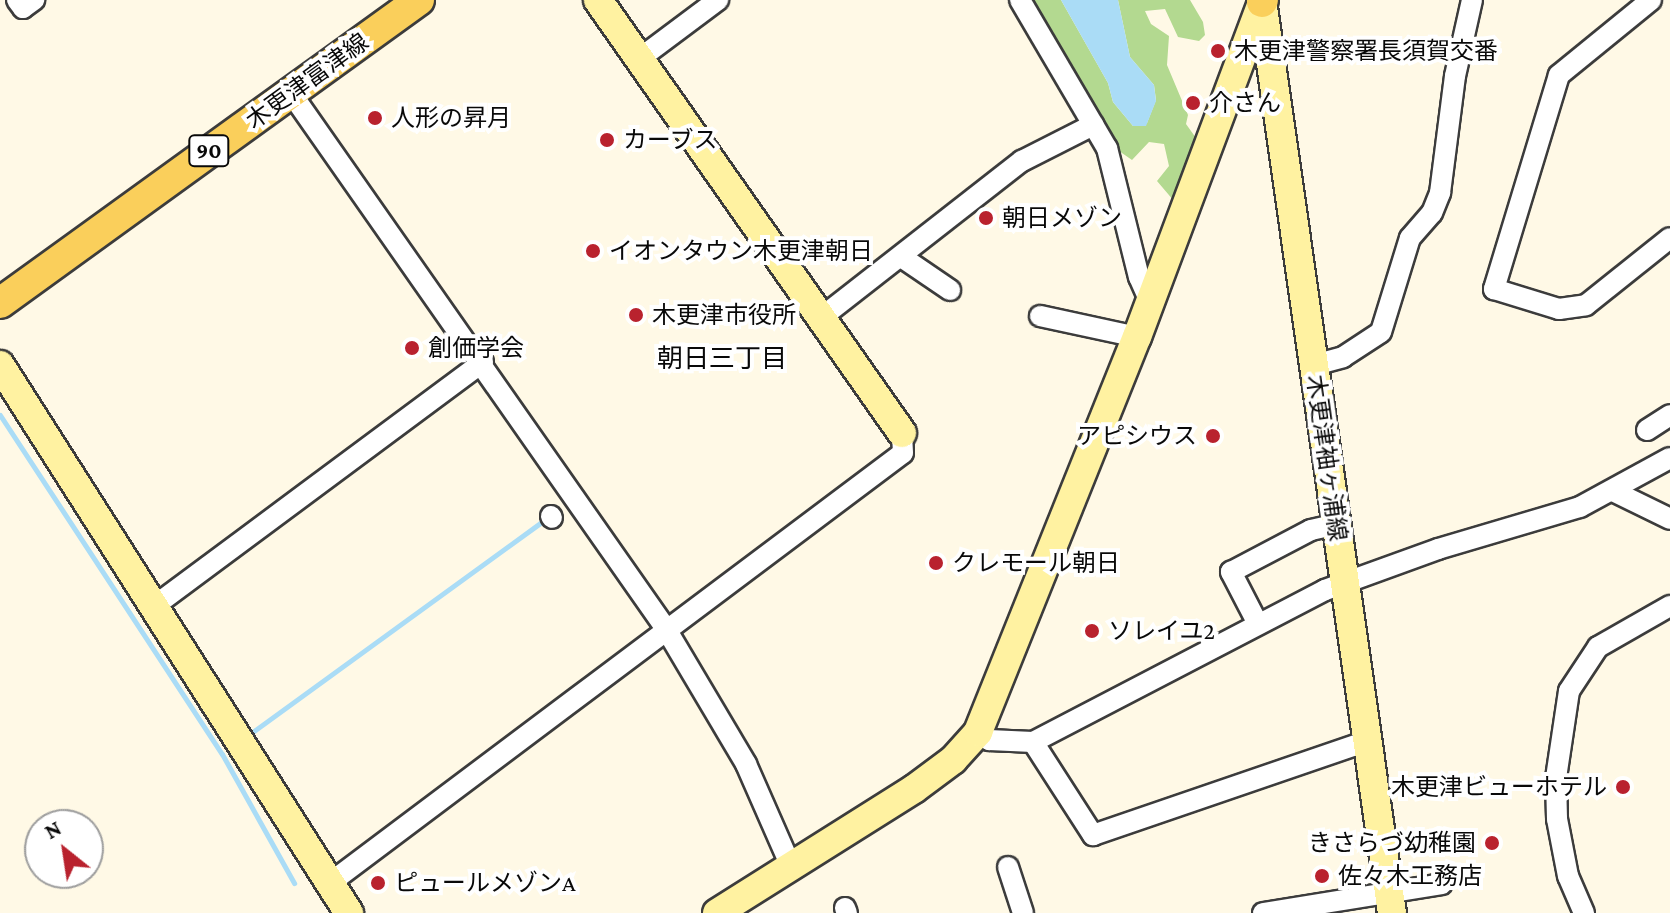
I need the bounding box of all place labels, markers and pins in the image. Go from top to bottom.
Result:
place label: 木更津警察署長須賀交番 [1234,37,1498,65]
marker: 木更津警察署長須賀交番 [1209,42,1227,60]
place label: 介さん [1209,89,1281,117]
marker: 介さん [1184,94,1202,112]
place label: 人形の昇月 [391,104,511,132]
marker: 人形の昇月 [366,109,384,127]
place label: カーブス [623,126,719,154]
marker: カーブス [598,131,616,149]
place label: 朝日メゾン [1002,204,1122,232]
marker: 朝日メゾン [977,209,995,227]
place label: イオンタウン木更津朝日 [609,237,873,265]
marker: イオンタウン木更津朝日 [584,242,602,260]
place label: 木更津市役所 [652,301,796,329]
marker: 木更津市役所 [627,306,645,324]
place label: 創価学会 [428,334,524,362]
marker: 創価学会 [403,339,421,357]
place label: アピシウス [1077,422,1197,450]
marker: アピシウス [1204,427,1222,445]
place label: クレモール朝日 [952,549,1120,577]
marker: クレモール朝日 [927,554,945,572]
place label: ソレイユ2 [1108,617,1215,645]
marker: ソレイユ2 [1083,622,1101,640]
place label: 木更津ビューホテル [1391,773,1607,801]
marker: 木更津ビューホテル [1614,778,1632,796]
place label: きさらづ幼稚園 [1308,829,1476,857]
marker: きさらづ幼稚園 [1483,834,1501,852]
place label: 佐々木工務店 [1338,862,1482,890]
marker: 佐々木工務店 [1313,867,1331,885]
place label: ピュールメゾンA [394,869,576,897]
marker: ピュールメゾンA [369,874,387,892]

